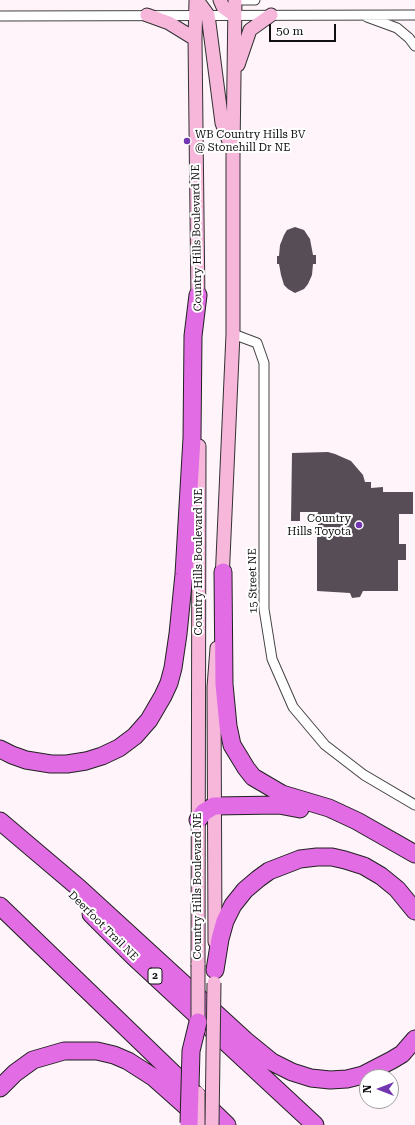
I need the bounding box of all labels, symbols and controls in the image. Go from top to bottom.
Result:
scale bar [271,16,338,42]
text: 50 m [276,24,303,38]
place label: WB Country Hills BV @ Stonehill Dr NE [195,128,305,154]
marker: WB Country Hills BV @ Stonehill Dr NE [182,136,192,146]
street label: Country Hills Boulevard NE [189,164,205,312]
street label: Country Hills Boulevard NE [192,489,206,635]
place label: Country Hills Toyota [287,512,351,538]
marker: Country Hills Toyota [354,520,364,530]
street label: 15 Street NE [246,548,260,614]
street label: Country Hills Boulevard NE [191,813,205,959]
street label: Deerfoot Trail NE [65,888,141,964]
road number: 2 [148,968,162,984]
north arrow [359,1069,399,1109]
text: N [361,1085,374,1093]

